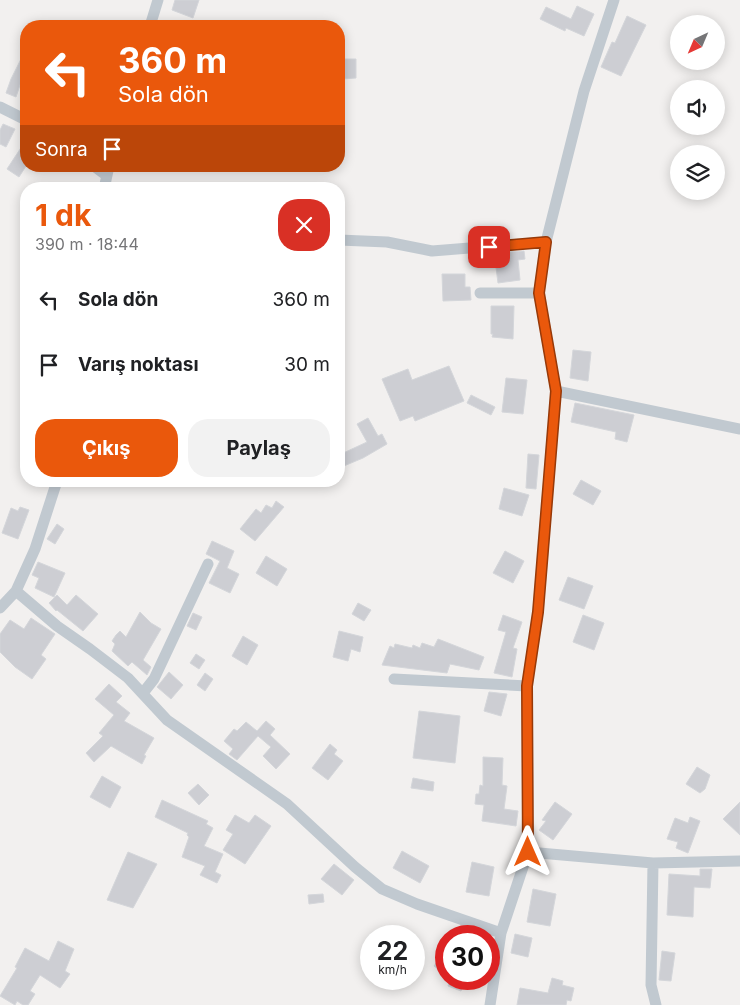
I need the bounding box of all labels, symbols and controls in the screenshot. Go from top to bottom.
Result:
north arrow [670,15,725,70]
map controls [670,15,725,200]
text: 360 m [118,39,227,81]
icon: left [35,40,100,105]
button: sound [670,80,725,135]
text: Sola dön [118,81,209,107]
icon: arrive [98,135,126,163]
text: Sonra [35,138,88,161]
button: layers [670,145,725,200]
text: 1 dk [35,197,91,233]
button: close [278,199,330,251]
pin [468,226,510,268]
icon: arrive [475,233,503,261]
text: 390 m · 18:44 [35,234,139,254]
icon: left [35,286,63,314]
text: Sola dön [78,288,158,311]
text: 360 m [273,288,330,311]
icon: arrive [35,351,63,379]
text: Varış noktası [78,353,199,376]
text: 30 m [284,353,330,376]
button: Çıkış [35,419,178,477]
button: Paylaş [188,419,330,477]
position arrow [501,825,553,877]
speed limit sign: 30 [435,925,500,990]
text: 22 [377,936,408,966]
text: km/h [378,962,407,977]

